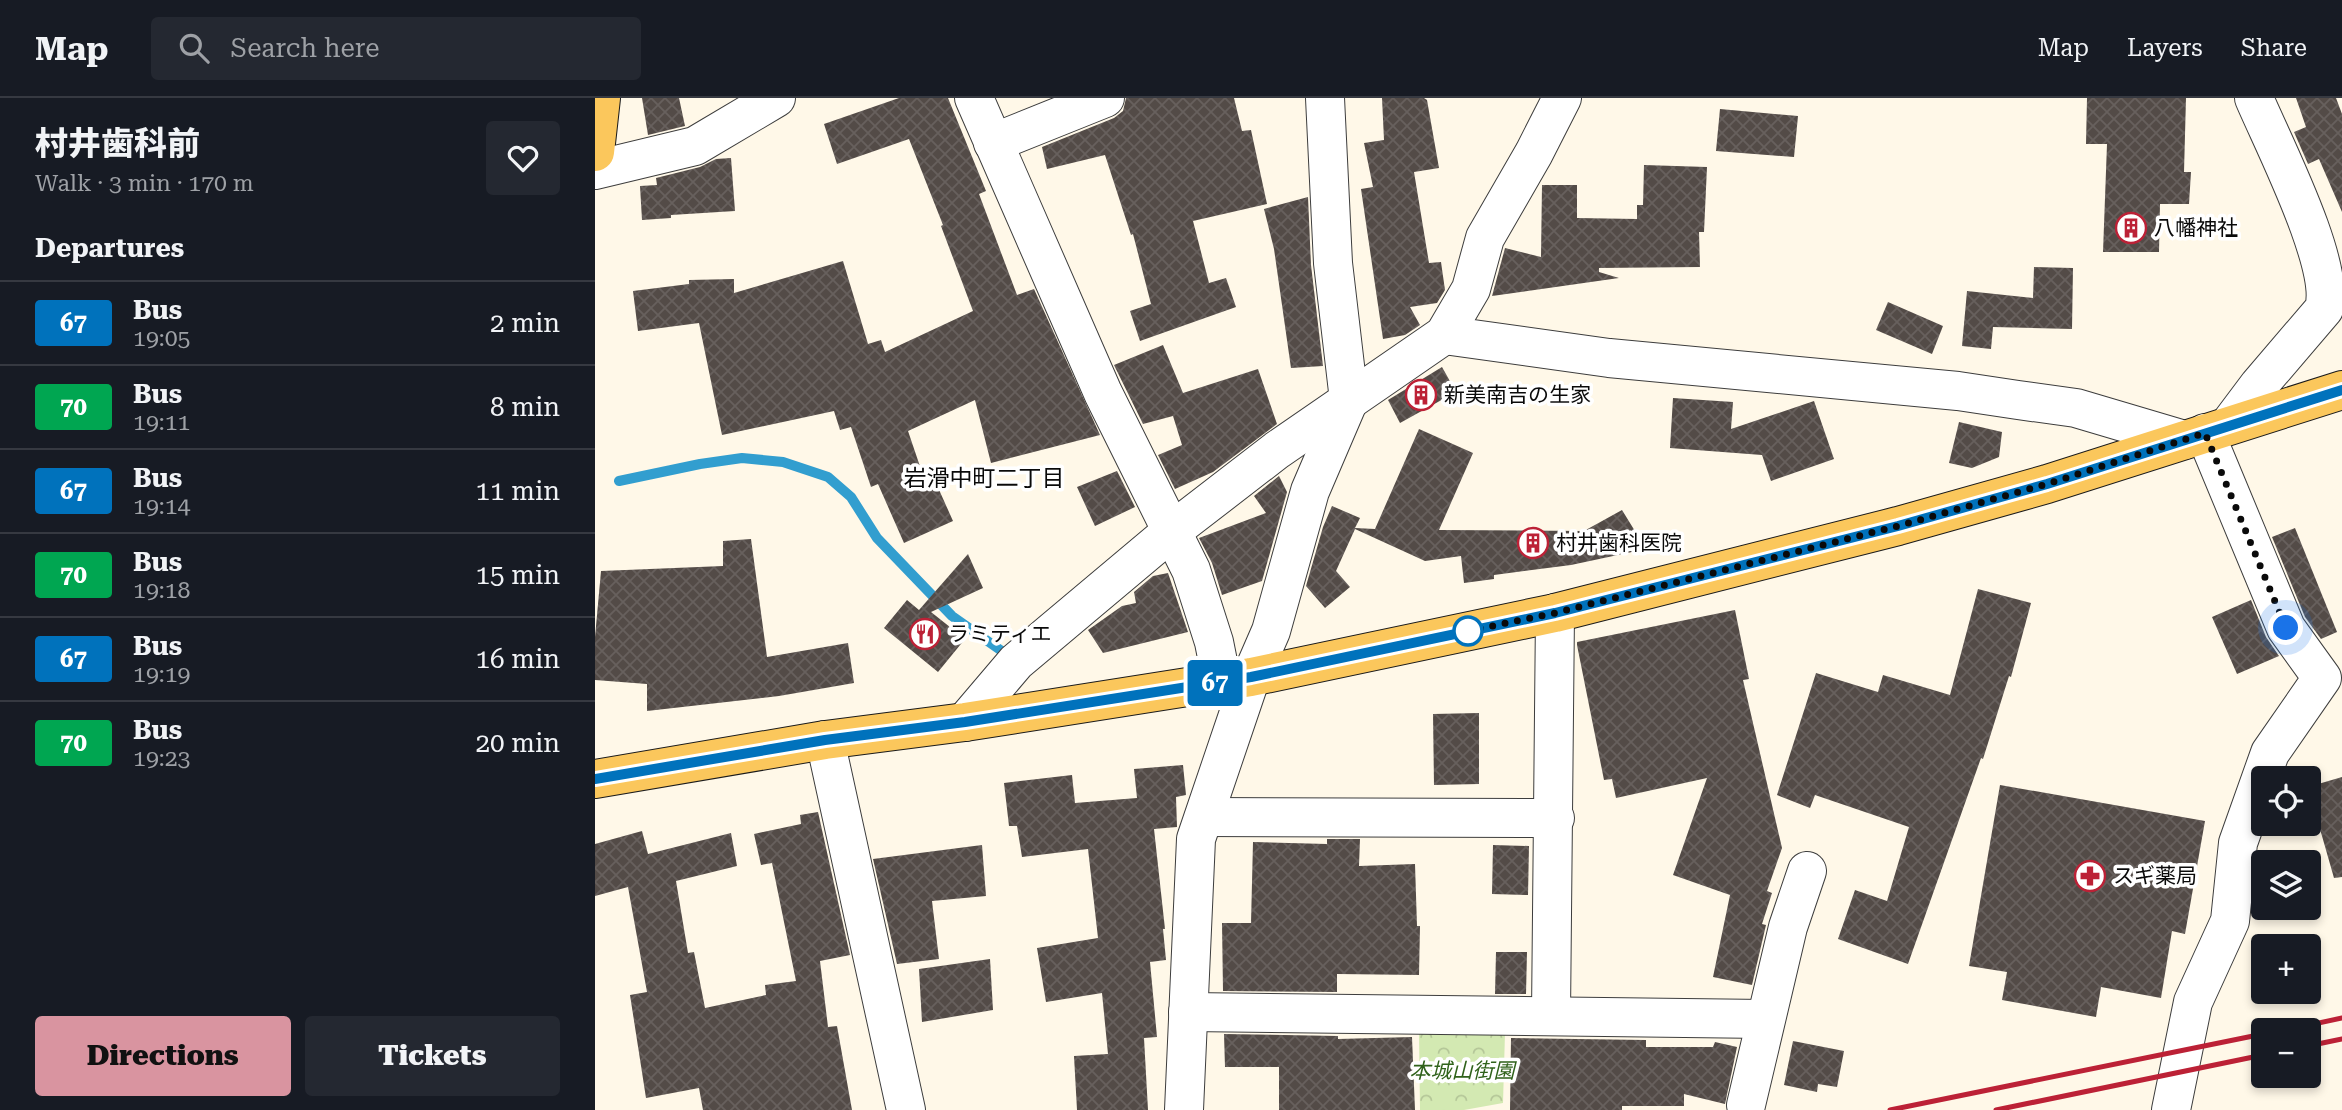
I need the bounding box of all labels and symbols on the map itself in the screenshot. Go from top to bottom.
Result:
building icon: 八幡神社 [2114,211,2148,245]
place label: 八幡神社 [2154,216,2238,240]
building icon: 新美南吉の生家 [1404,378,1438,412]
place label: 新美南吉の生家 [1444,383,1591,407]
district label: 岩滑中町二丁目 [904,465,1065,492]
building icon: 村井歯科医院 [1516,526,1550,560]
place label: 村井歯科医院 [1556,531,1682,555]
your location [2268,610,2303,645]
unlabelled marker [1453,616,1483,646]
restaurant icon: ラミティエ [908,617,942,651]
place label: ラミティエ [948,622,1052,646]
line badge: 67 [1183,660,1247,706]
pharmacy icon: スギ薬局 [2073,859,2107,893]
place label: スギ薬局 [2113,864,2197,888]
park label: 本城山街園 [1410,1059,1517,1083]

